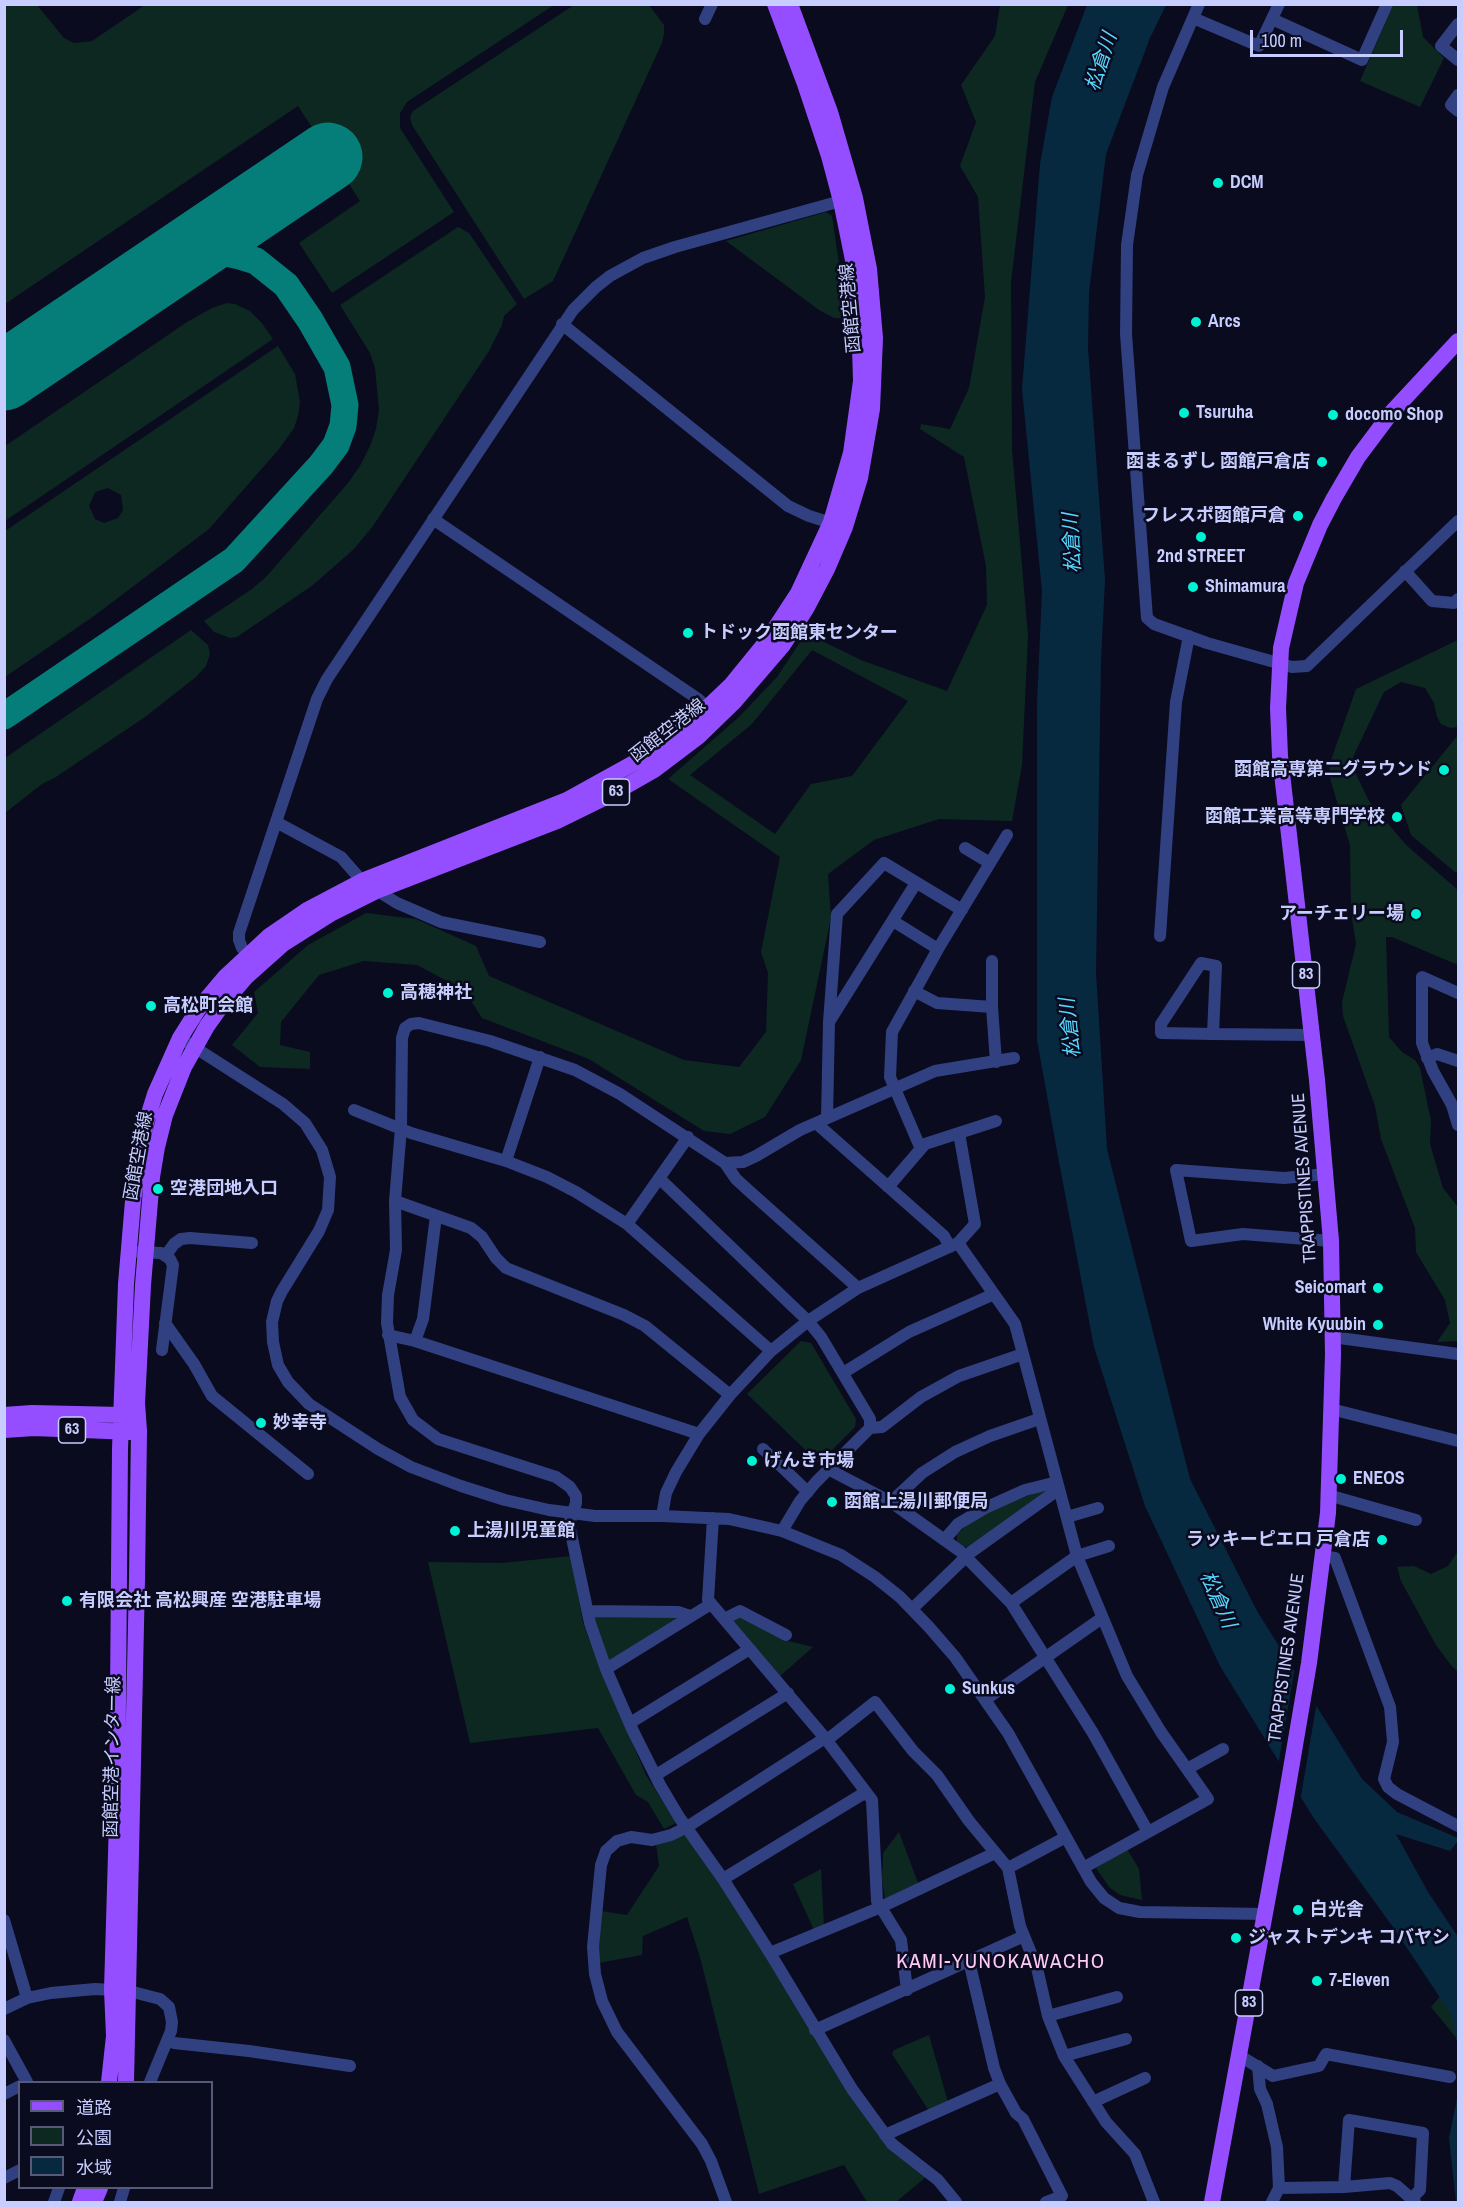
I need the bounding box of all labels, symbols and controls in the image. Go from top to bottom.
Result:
scale bar [1253,18,1406,56]
text: 100 m [1261,28,1302,53]
water label: 松倉川 [1081,30,1123,94]
place label: DCM [1230,172,1264,194]
marker: DCM [1211,176,1225,190]
street label: 函館空港線 [836,262,866,354]
place label: Arcs [1208,311,1241,333]
marker: Arcs [1189,315,1203,329]
place label: Tsuruha [1196,402,1253,424]
place label: docomo Shop [1345,404,1443,426]
marker: Tsuruha [1177,406,1191,420]
marker: docomo Shop [1326,408,1340,422]
place label: 函まるずし 函館戸倉店 [1126,451,1310,473]
marker: 函まるずし 函館戸倉店 [1315,455,1329,469]
place label: フレスポ函館戸倉 [1142,505,1286,527]
marker: フレスポ函館戸倉 [1291,509,1305,523]
water label: 松倉川 [1059,512,1087,574]
marker: 2nd STREET [1194,530,1208,544]
place label: 2nd STREET [1157,546,1245,568]
place label: Shimamura [1205,576,1285,598]
marker: Shimamura [1186,580,1200,594]
place label: トドック函館東センター [700,622,898,644]
marker: トドック函館東センター [681,626,695,640]
street label: 函館空港線 [626,695,710,767]
place label: 函館高専第二グラウンド [1234,759,1432,781]
marker: 函館高専第二グラウンド [1437,763,1451,777]
road number: 63 [602,779,630,805]
place label: 函館工業高等専門学校 [1205,806,1385,828]
marker: 函館工業高等専門学校 [1390,810,1404,824]
place label: アーチェリー場 [1279,903,1404,925]
marker: アーチェリー場 [1409,907,1423,921]
road number: 83 [1292,962,1320,988]
place label: 高穂神社 [400,982,472,1004]
marker: 高穂神社 [381,986,395,1000]
place label: 高松町会館 [163,995,253,1017]
water label: 松倉川 [1056,997,1086,1059]
marker: 高松町会館 [144,999,158,1013]
street label: TRAPPISTINES AVENUE [1288,1092,1322,1264]
street label: 函館空港線 [121,1110,157,1202]
place label: 空港団地入口 [170,1178,278,1200]
marker: 空港団地入口 [151,1182,165,1196]
place label: Seicomart [1295,1277,1366,1299]
marker: Seicomart [1371,1281,1385,1295]
place label: White Kyuubin [1263,1314,1366,1336]
marker: White Kyuubin [1371,1318,1385,1332]
place label: 妙幸寺 [273,1412,327,1434]
marker: 妙幸寺 [254,1416,268,1430]
road number: 63 [58,1417,86,1443]
place label: げんき市場 [764,1450,854,1472]
marker: げんき市場 [745,1454,759,1468]
place label: ENEOS [1353,1468,1405,1490]
marker: ENEOS [1334,1472,1348,1486]
place label: 函館上湯川郵便局 [844,1491,988,1513]
marker: 函館上湯川郵便局 [825,1495,839,1509]
place label: 上湯川児童館 [467,1520,575,1542]
marker: 上湯川児童館 [448,1524,462,1538]
place label: ラッキーピエロ 戸倉店 [1186,1529,1370,1551]
marker: ラッキーピエロ 戸倉店 [1375,1533,1389,1547]
water label: 松倉川 [1194,1568,1240,1632]
street label: TRAPPISTINES AVENUE [1264,1572,1310,1744]
place label: 有限会社 高松興産 空港駐車場 [79,1590,321,1612]
marker: 有限会社 高松興産 空港駐車場 [60,1594,74,1608]
street label: 函館空港インター線 [101,1676,125,1838]
place label: Sunkus [962,1678,1015,1700]
marker: Sunkus [943,1682,957,1696]
place label: 白光舎 [1310,1899,1364,1921]
marker: 白光舎 [1291,1903,1305,1917]
place label: ジャストデンキ コバヤシ [1248,1927,1450,1949]
marker: ジャストデンキ コバヤシ [1229,1931,1243,1945]
district label: KAMI-YUNOKAWACHO [896,1949,1106,1975]
place label: 7-Eleven [1329,1970,1390,1992]
marker: 7-Eleven [1310,1974,1324,1988]
road number: 83 [1236,1990,1262,2016]
legend [18,2081,213,2189]
text: 道路 [76,2095,112,2120]
text: 公園 [76,2125,112,2150]
text: 水域 [76,2155,112,2180]

